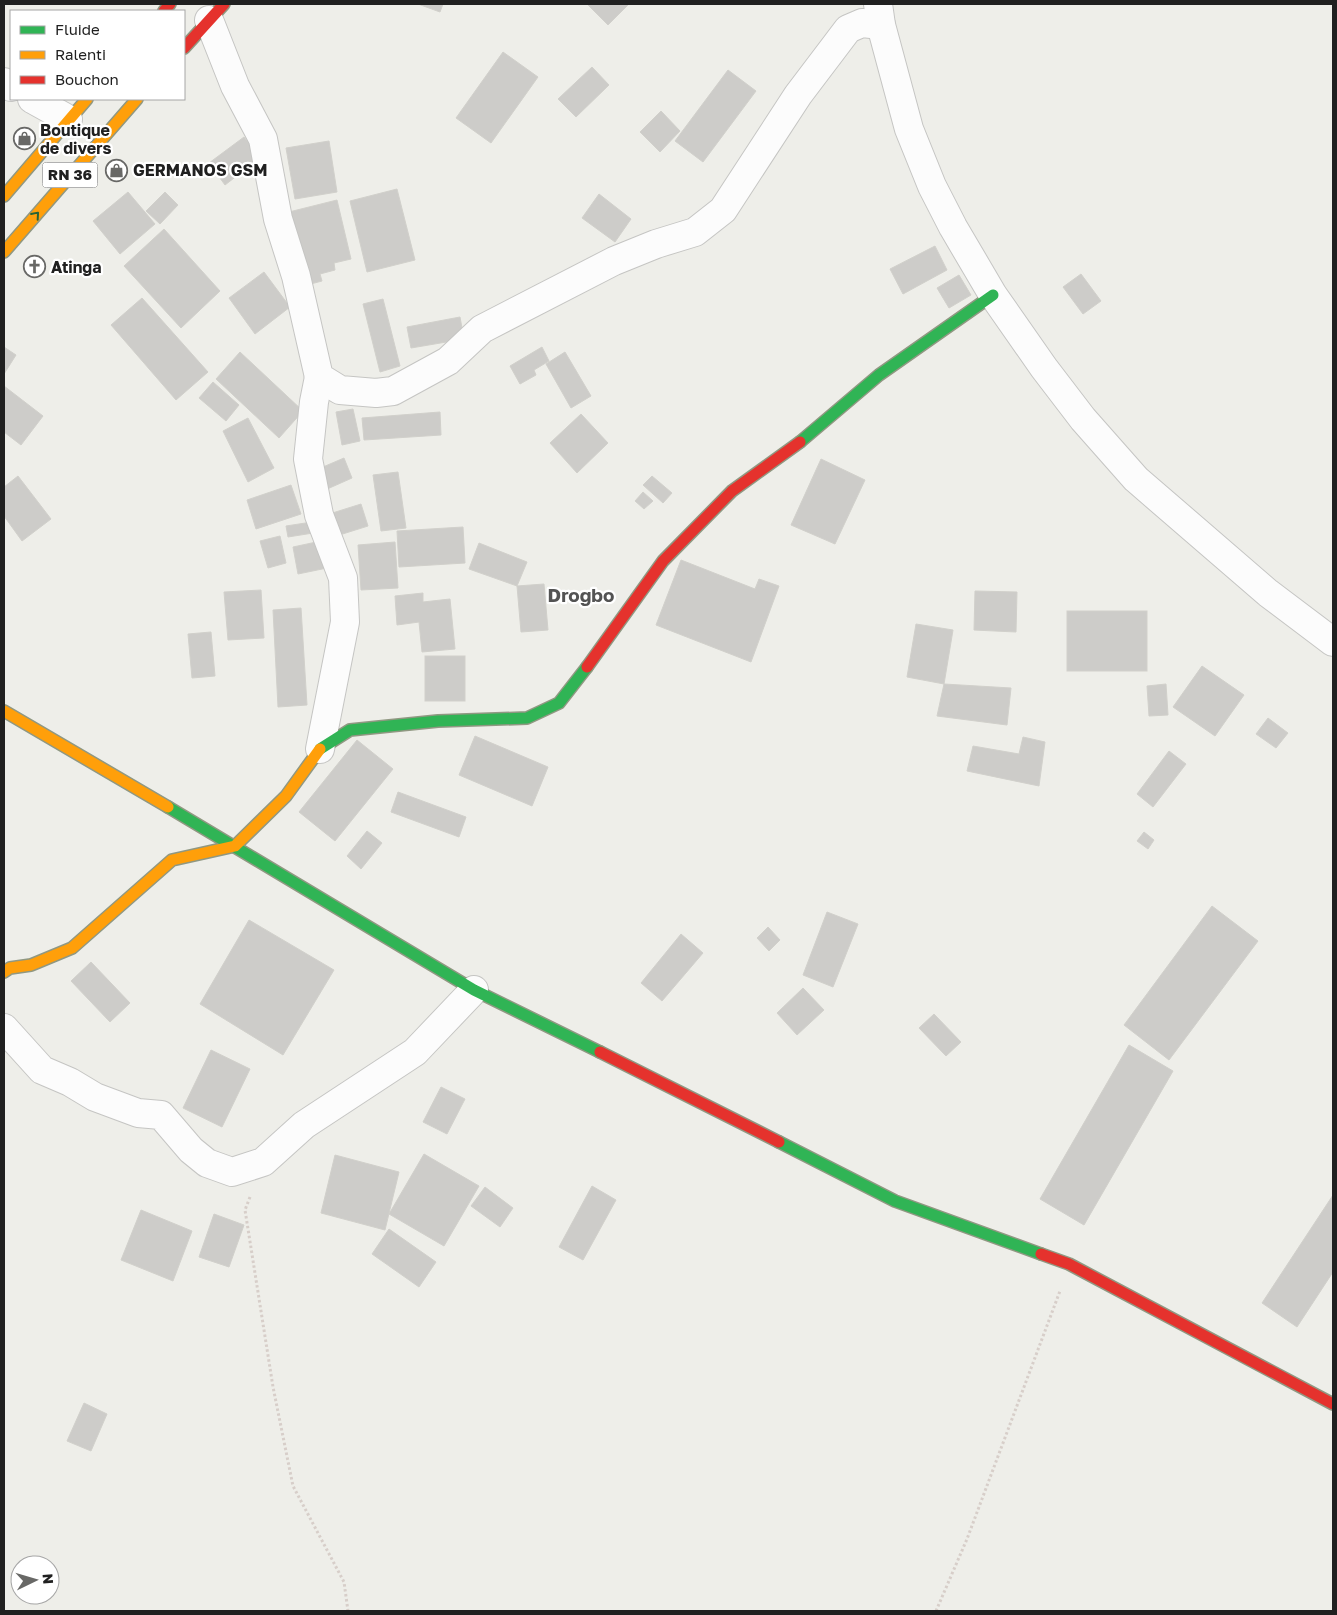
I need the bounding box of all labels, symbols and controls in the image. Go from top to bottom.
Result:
legend [10,10,185,100]
text: Fluide [55,20,100,38]
text: Ralenti [55,45,106,63]
text: Bouchon [55,70,119,88]
place label: Boutique de divers [40,120,111,158]
shop icon: Boutique de divers [12,127,36,151]
shop icon: GERMANOS GSM [105,158,129,182]
place label: GERMANOS GSM [133,160,267,180]
road number: RN 36 [42,162,98,188]
one-way arrow [30,212,38,221]
church icon: Atinga [23,255,47,279]
place label: Atinga [51,257,101,277]
district label: Drogbo [548,583,614,606]
north arrow [10,1555,60,1605]
text: N [40,1573,57,1585]

